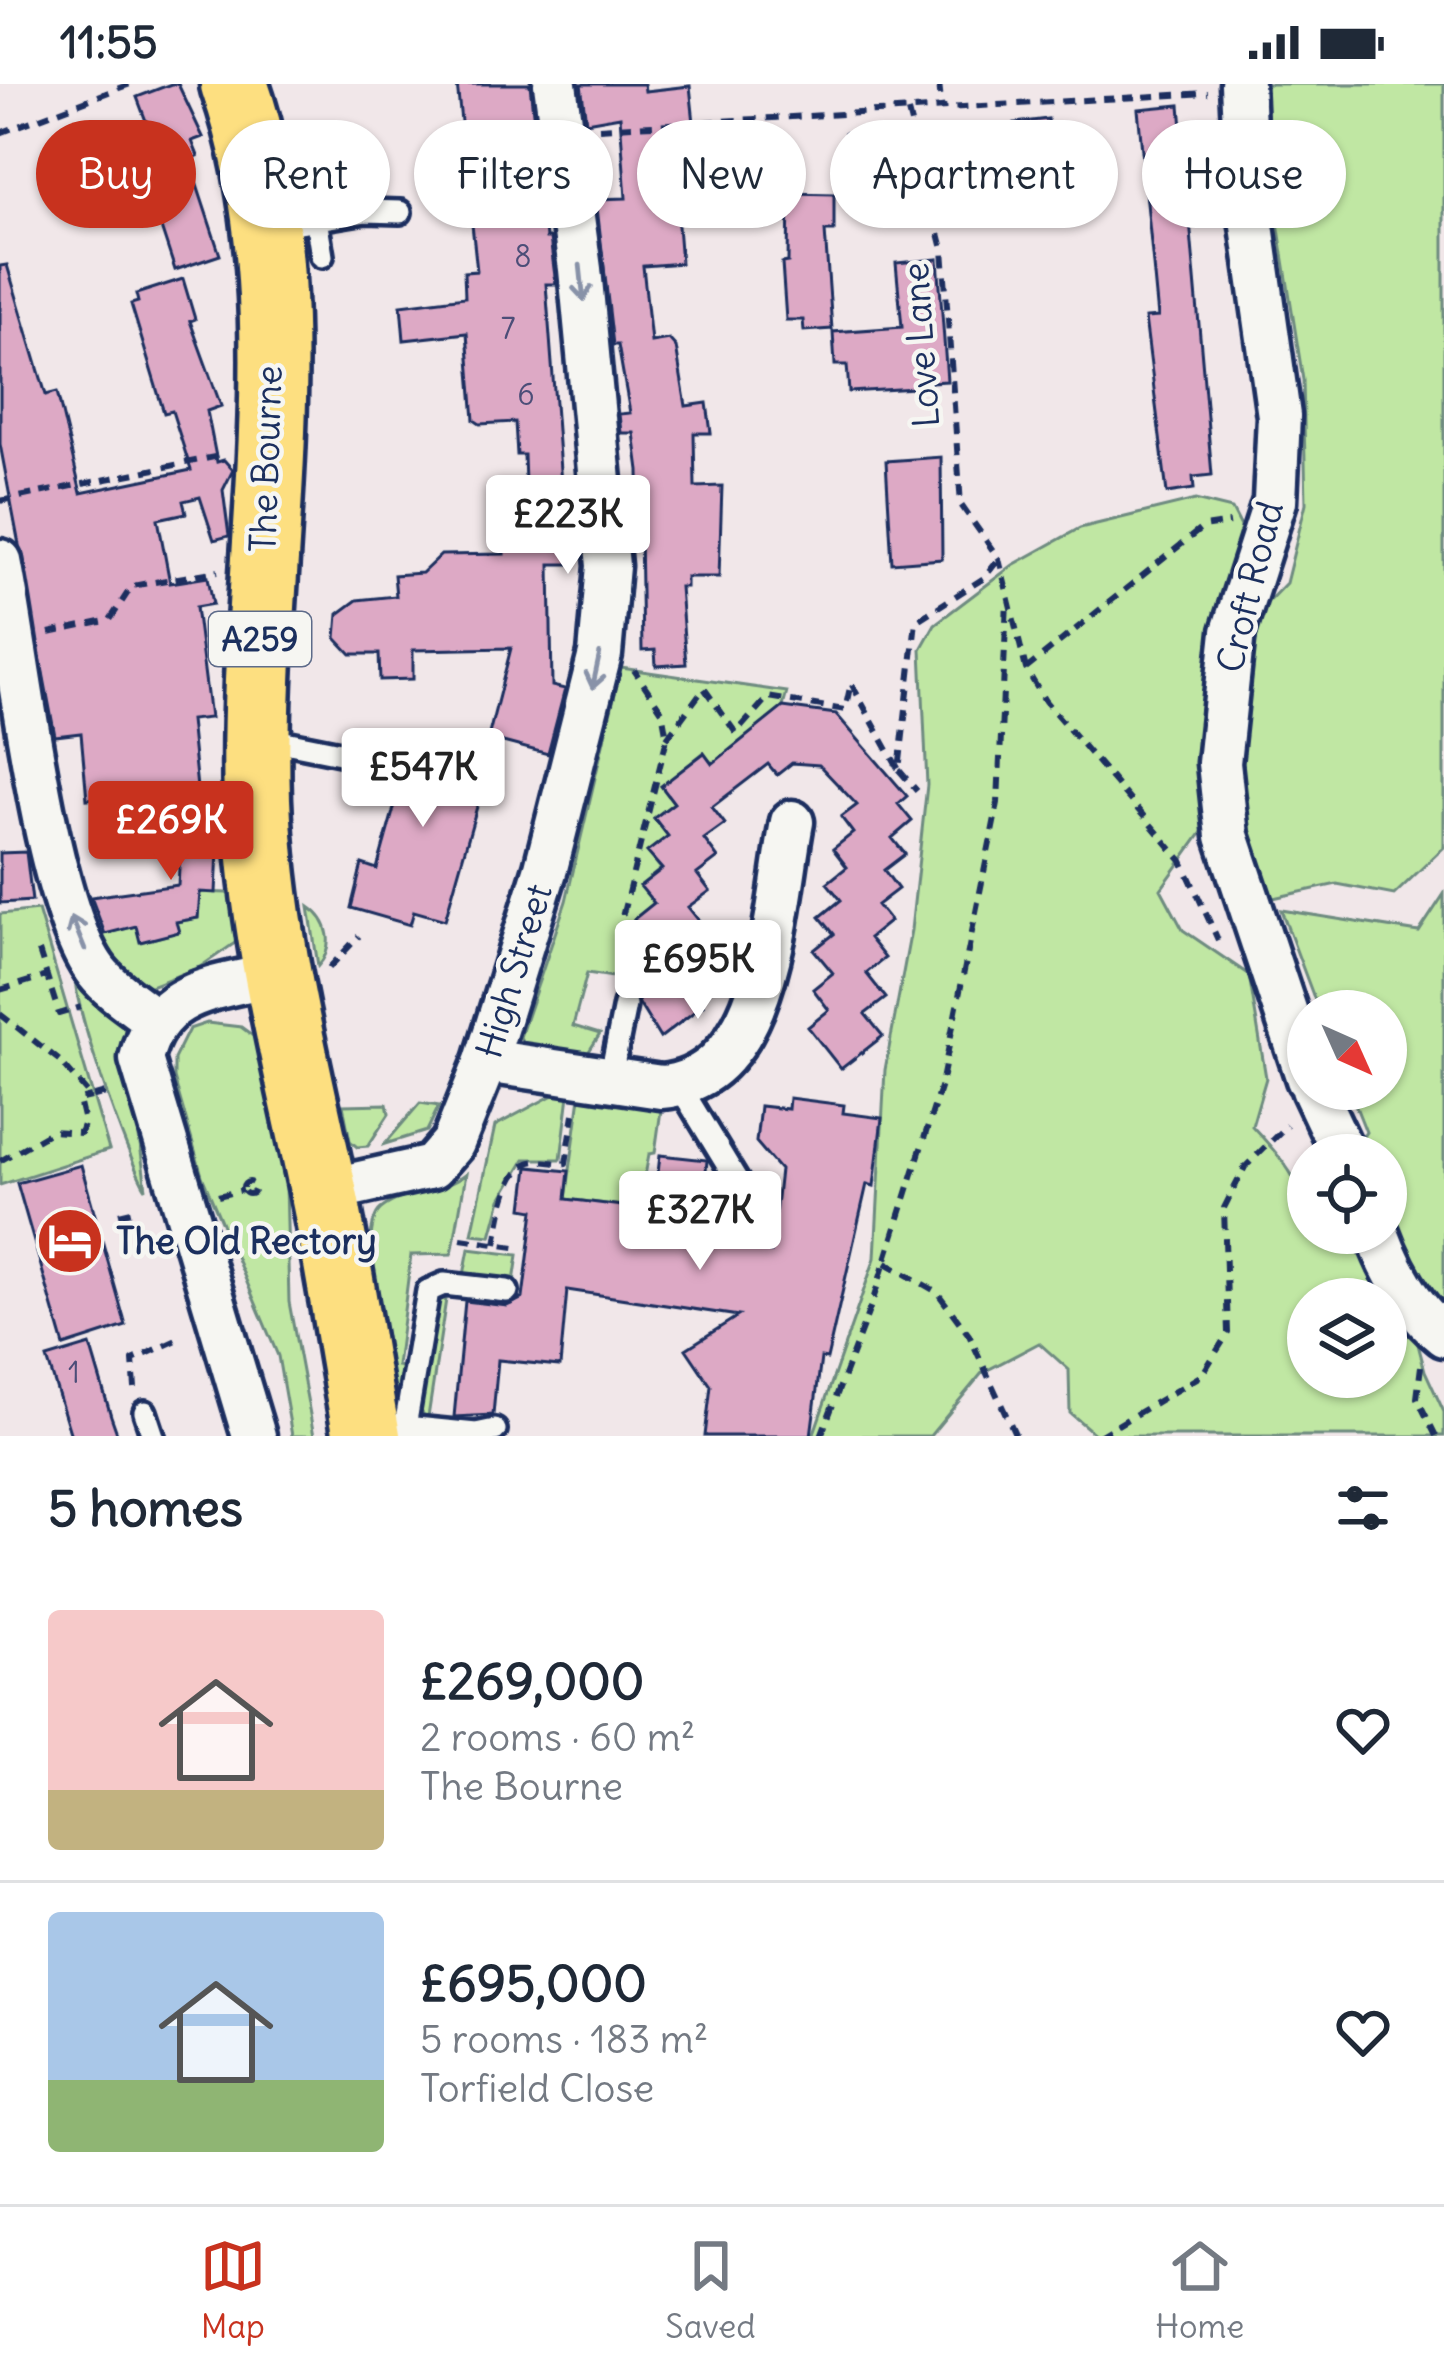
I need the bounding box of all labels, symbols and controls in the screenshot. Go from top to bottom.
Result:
text: 11:55 [60,14,158,70]
chip: Buy [36,120,196,228]
chip: Rent [220,120,390,228]
chip: Filters [414,120,613,228]
chip: New [637,120,806,228]
chip: Apartment [830,120,1118,228]
chip: House [1142,120,1346,228]
house number: 8 [514,237,532,275]
street label: Love Lane [893,261,949,429]
one-way arrow [571,263,593,302]
house number: 7 [501,309,515,347]
street label: The Bourne [240,365,292,553]
house number: 6 [517,375,535,413]
pin: £223K [484,475,652,577]
text: £223K [513,489,623,538]
street label: Croft Road [1207,497,1293,677]
road number: A259 [209,612,311,666]
one-way arrow [584,652,607,690]
pin: £547K [339,728,507,830]
text: £547K [369,742,477,791]
pin: £269K [87,781,255,883]
text: £269K [115,795,227,844]
street label: High Street [466,879,562,1063]
one-way arrow [66,915,88,952]
pin: £695K [614,920,782,1022]
text: £695K [642,934,754,983]
north arrow [1287,990,1407,1110]
map controls [1287,990,1407,1398]
button: locate [1287,1134,1407,1254]
pin: £327K [616,1171,784,1273]
text: £327K [646,1185,754,1234]
hotel icon: The Old Rectory [35,1206,105,1276]
place label: The Old Rectory [116,1219,377,1264]
button: layers [1287,1278,1407,1398]
house number: 1 [68,1353,80,1391]
icon: filters [1330,1475,1396,1541]
text: 5 homes [48,1476,243,1540]
text: £269,000 [420,1649,644,1713]
icon: home [144,1658,288,1802]
icon: heart [1330,1697,1396,1763]
text: 2 rooms · 60 m² [420,1713,695,1762]
text: The Bourne [420,1762,623,1811]
text: £695,000 [420,1951,647,2015]
icon: home [144,1960,288,2104]
icon: heart [1330,1999,1396,2065]
text: 5 rooms · 183 m² [420,2015,708,2064]
text: Torfield Close [420,2064,654,2113]
tab: Map [200,2233,266,2347]
tab: Saved [665,2233,756,2347]
tab: Home [1155,2233,1244,2347]

